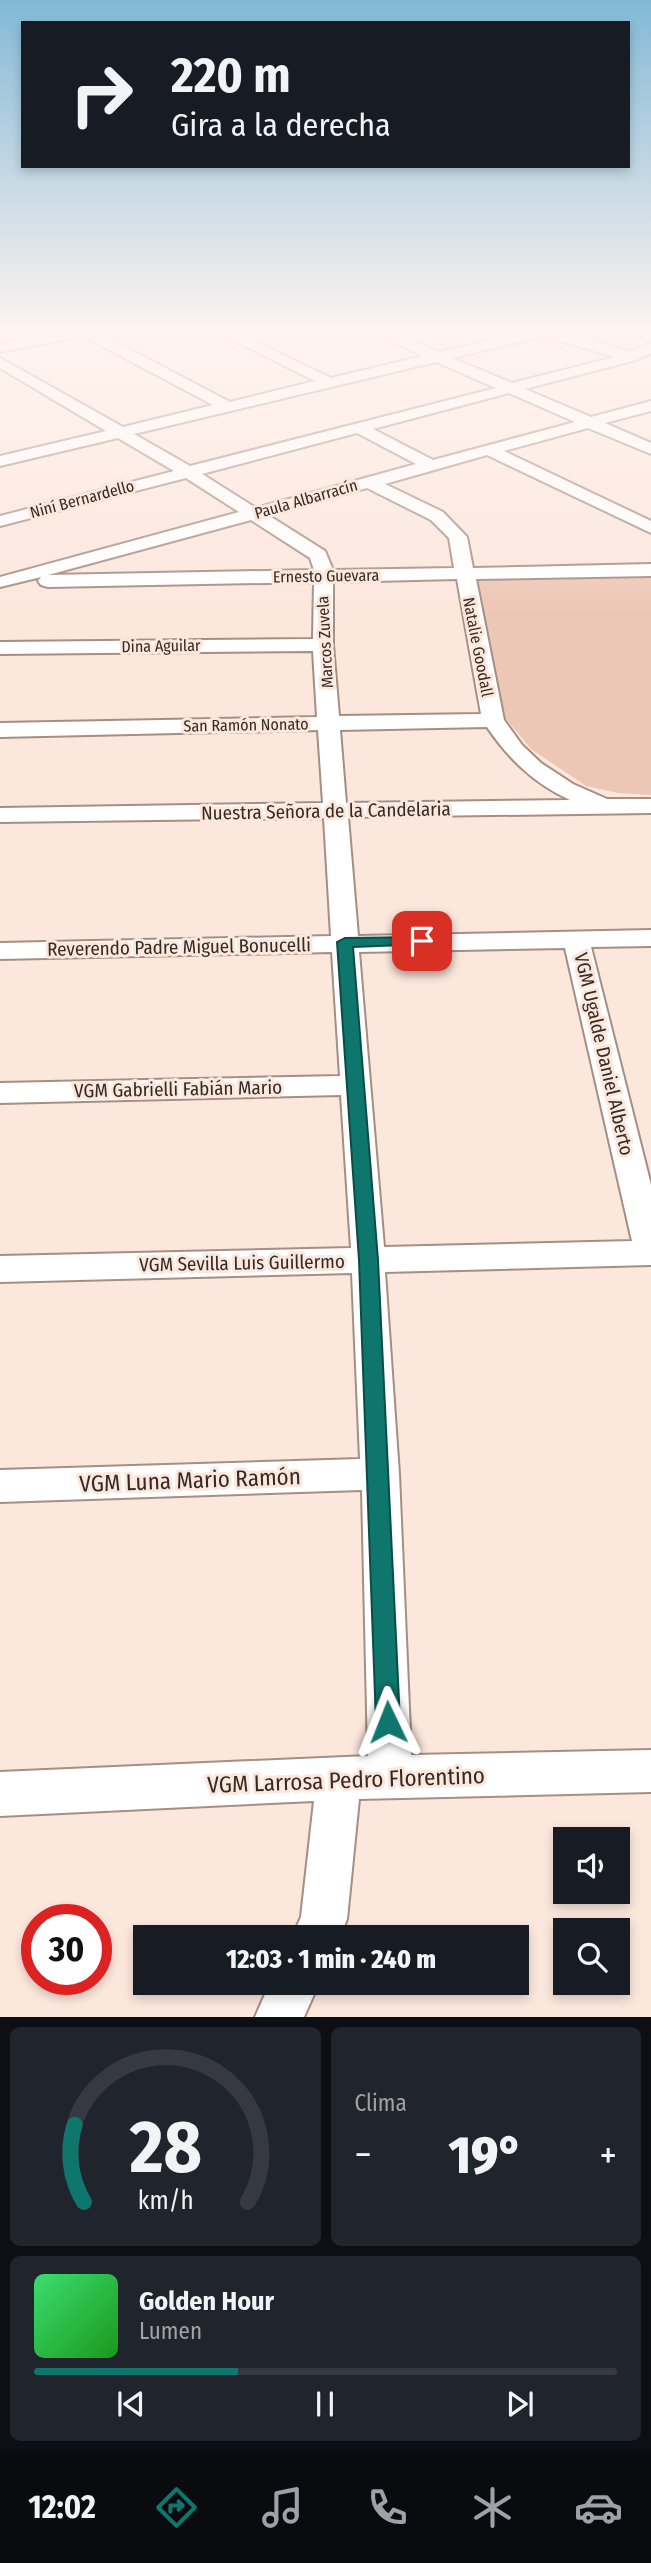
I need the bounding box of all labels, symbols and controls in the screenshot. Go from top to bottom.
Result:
text: 220 m [171,46,291,105]
icon: right [56,49,147,140]
text: Gira a la derecha [171,106,391,144]
street label: Paula Albarracín [252,475,360,523]
street label: Niní Bernardello [28,476,136,522]
street label: Ernesto Guevara [273,566,379,586]
street label: Marcos Zuvela [313,595,337,689]
street label: Natalie Goodall [459,596,497,698]
street label: Dina Aguilar [121,636,201,656]
street label: San Ramón Nonato [183,714,309,736]
street label: Nuestra Señora de la Candelaria [201,797,451,825]
pin [392,911,452,971]
icon: arrive [403,922,441,960]
street label: Reverendo Padre Miguel Bonucelli [47,933,311,961]
street label: VGM Ugalde Daniel Alberto [569,950,639,1158]
street label: VGM Gabrielli Fabián Mario [74,1076,282,1102]
street label: VGM Sevilla Luis Guillermo [139,1250,345,1276]
street label: VGM Luna Mario Ramón [79,1462,301,1498]
position arrow [351,1685,425,1759]
street label: VGM Larrosa Pedro Florentino [207,1761,485,1799]
map controls [553,1827,630,1995]
button: sound [553,1827,630,1904]
speed limit sign: 30 [21,1904,112,1995]
button: search [553,1918,630,1995]
text: 12:03 · 1 min · 240 m [226,1944,436,1975]
text: Clima [355,2089,407,2117]
text: 28 [128,2105,201,2192]
text: 19° [449,2124,523,2187]
text: − [355,2132,372,2178]
text: + [600,2132,617,2178]
text: km/h [137,2186,193,2216]
text: Golden Hour [139,2286,274,2317]
text: Lumen [139,2317,202,2345]
icon: previous [112,2385,150,2423]
icon: pause [306,2385,344,2423]
icon: next [501,2385,539,2423]
icon: directions [152,2483,201,2532]
icon: music [258,2483,307,2532]
icon: phone [363,2483,412,2532]
icon: climate [468,2483,517,2532]
icon: car [574,2483,623,2532]
text: 12:02 [28,2488,96,2526]

